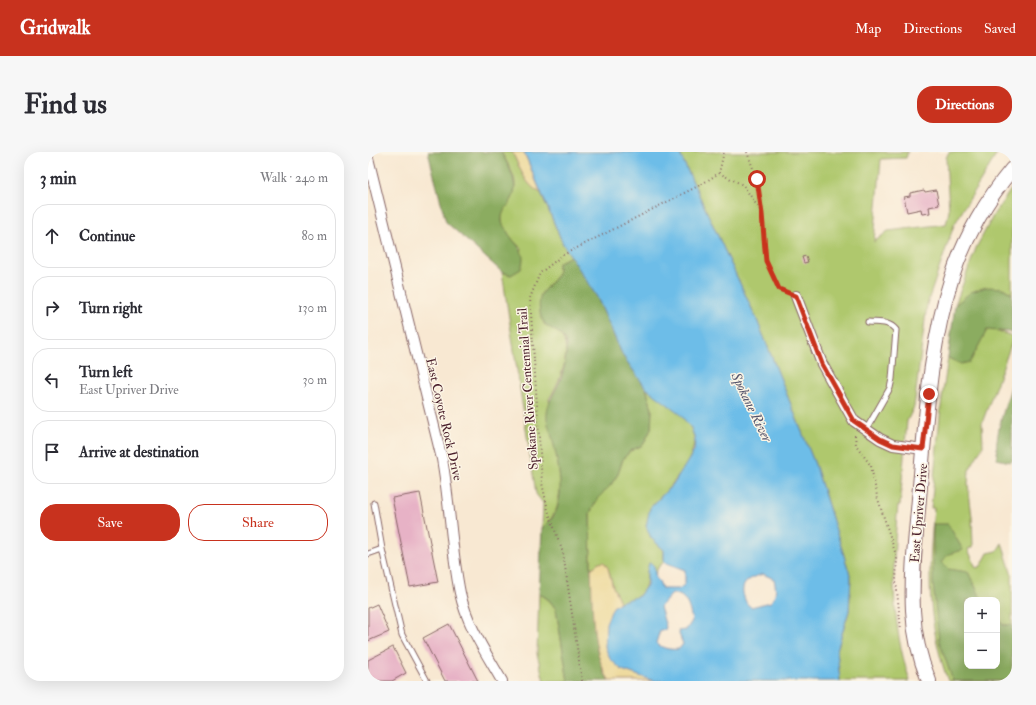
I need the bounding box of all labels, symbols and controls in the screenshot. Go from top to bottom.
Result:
text: Gridwalk [20,16,91,40]
text: Map [855,20,881,37]
text: Directions [903,20,962,37]
text: Saved [984,20,1016,37]
button: Directions [917,86,1012,123]
text: Find us [24,87,107,122]
text: 3 min [40,168,77,189]
text: Walk · 240 m [260,170,328,186]
route start [748,170,766,188]
icon: ahead [41,225,63,247]
text: Continue [79,227,135,246]
text: 80 m [301,228,327,244]
icon: right [41,297,63,319]
text: Turn right [79,299,142,318]
text: 130 m [298,300,327,316]
street label: Spokane River Centennial Trail [514,307,543,470]
street label: East Coyote Rock Drive [421,356,466,483]
text: Turn left [79,363,133,382]
icon: left [41,369,63,391]
water label: Spokane River [727,369,776,445]
text: 30 m [303,372,327,388]
text: East Upriver Drive [79,382,179,398]
route end [920,385,938,403]
icon: arrive [41,441,63,463]
text: Arrive at destination [79,443,199,462]
street label: East Upriver Drive [907,462,932,564]
button: Save [40,504,180,541]
button: Share [188,504,328,541]
map controls [964,597,1000,669]
button: + [964,597,1000,633]
button: − [964,633,1000,669]

